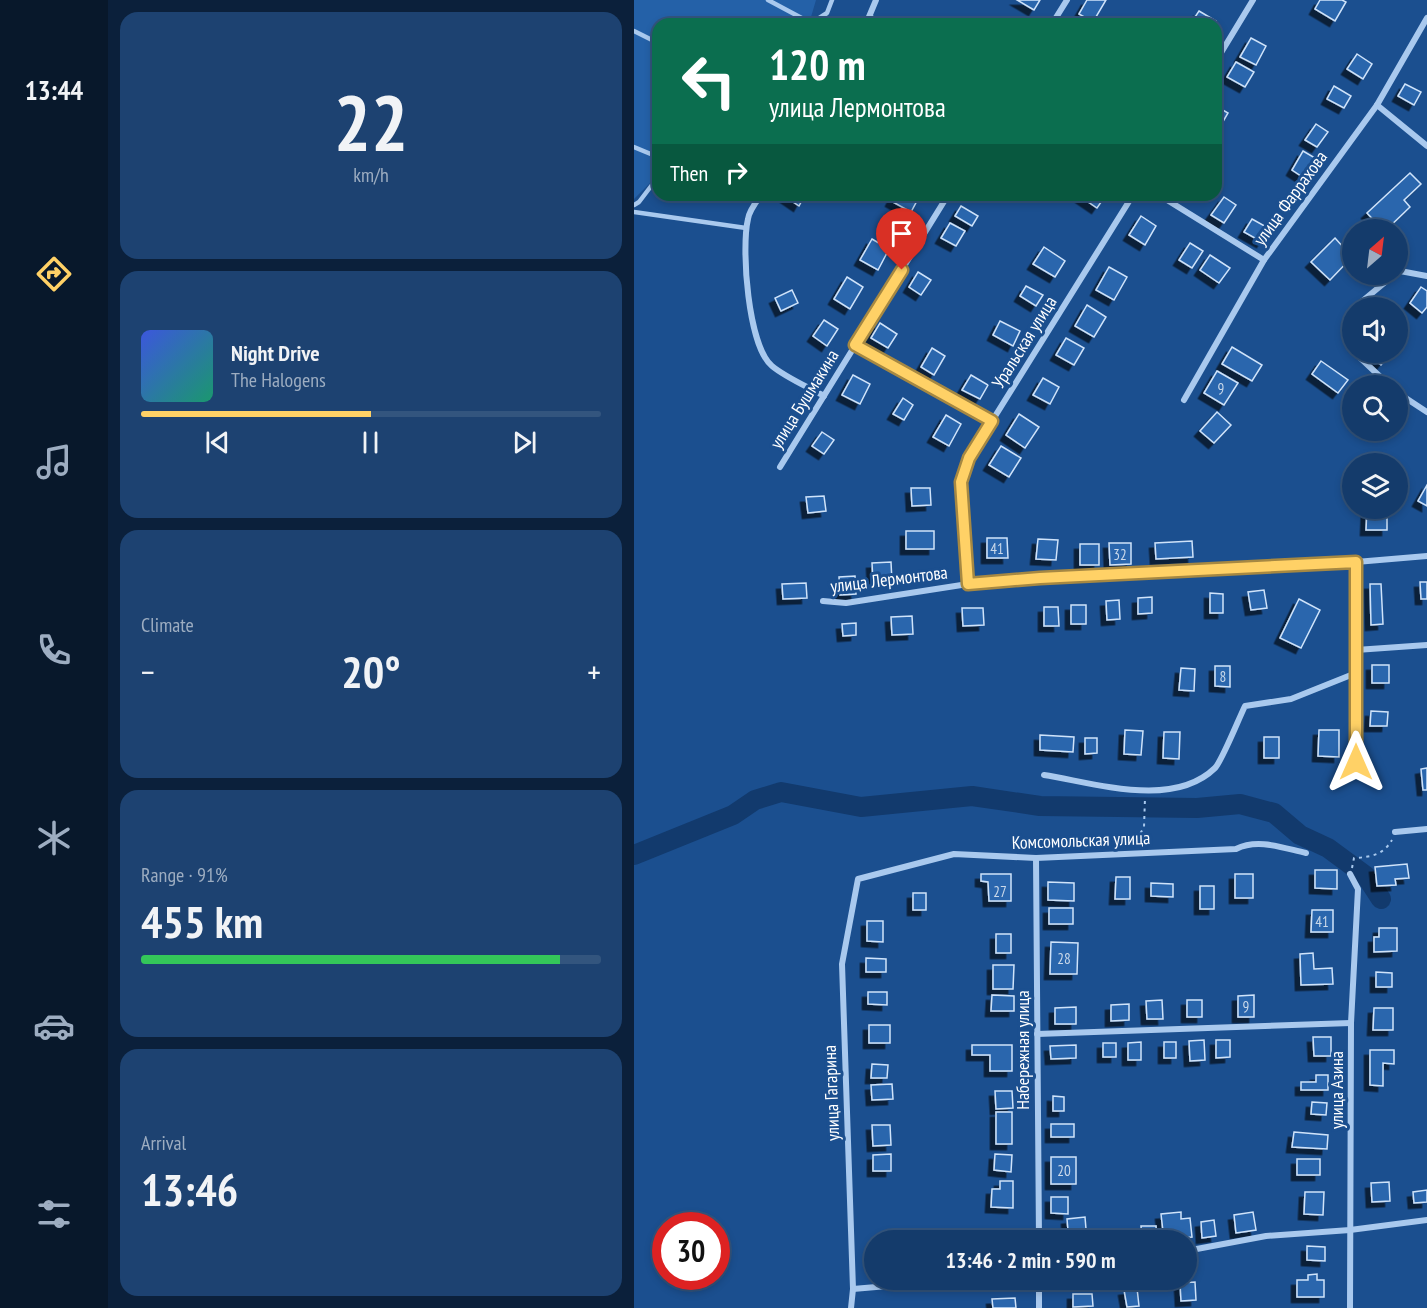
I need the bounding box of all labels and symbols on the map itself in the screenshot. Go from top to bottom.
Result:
street label: улица Фаррахова [1248,146,1332,250]
pin [876,208,927,270]
north arrow [1342,219,1408,285]
street label: Уральская улица [987,292,1061,392]
street label: улица Бушмакина [764,345,844,453]
house number: 9 [1218,379,1224,398]
house number: 41 [990,539,1004,558]
house number: 32 [1113,545,1127,564]
street label: улица Лермонтова [829,560,949,598]
house number: 8 [1220,667,1226,686]
position arrow [1324,730,1388,794]
street label: Комсомольская улица [1011,826,1151,854]
house number: 27 [993,882,1007,901]
house number: 41 [1315,912,1329,931]
house number: 28 [1057,949,1071,968]
street label: Набережная улица [1011,990,1034,1110]
house number: 9 [1243,997,1249,1016]
street label: улица Гагарина [818,1045,844,1141]
street label: улица Азина [1325,1051,1348,1129]
house number: 20 [1057,1161,1071,1180]
speed limit sign: 30 [652,1212,730,1290]

